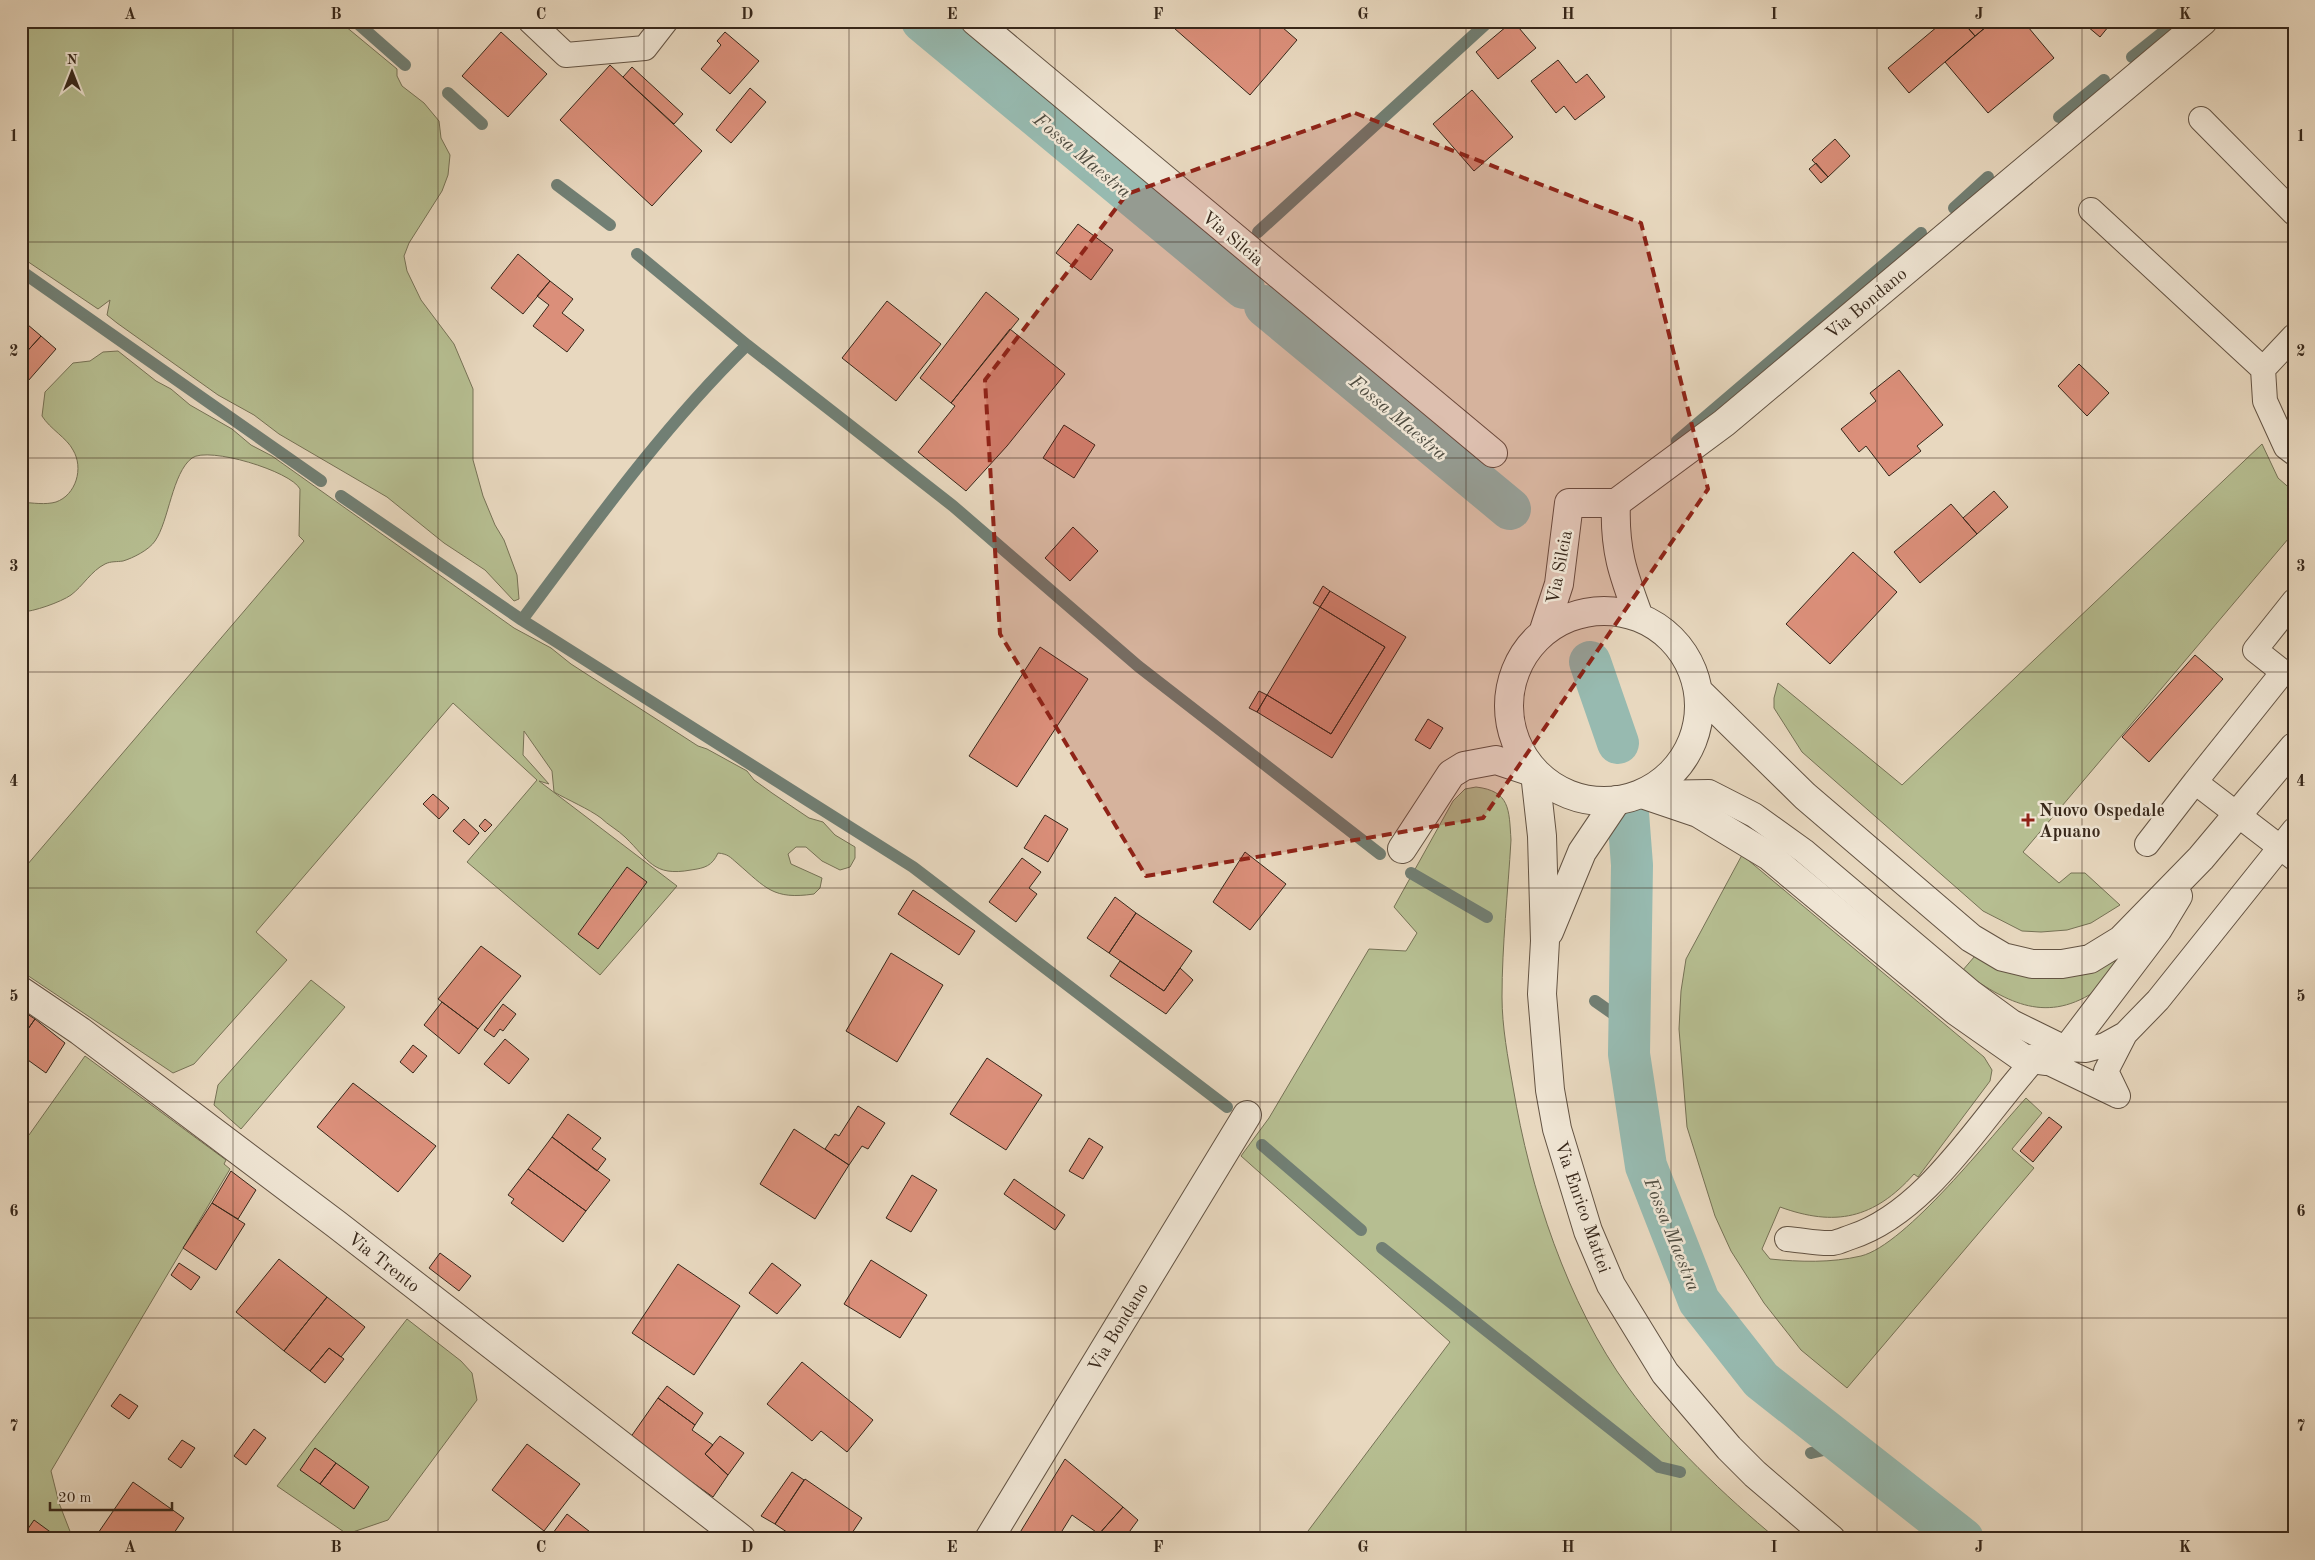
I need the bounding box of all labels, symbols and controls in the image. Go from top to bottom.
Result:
text: A [124,7,136,23]
text: B [330,7,342,23]
text: C [536,7,546,23]
text: D [741,7,753,23]
text: E [946,7,958,23]
text: F [1153,7,1164,23]
text: G [1357,7,1369,23]
text: H [1561,7,1575,23]
text: I [1770,7,1778,23]
text: J [1975,7,1984,23]
text: K [2179,7,2191,23]
north arrow [48,48,98,98]
text: N [67,53,78,67]
water label: Fossa Maestra [1028,110,1134,203]
text: 1 [9,129,19,145]
text: 1 [2296,129,2306,145]
street label: Via Silcia [1198,208,1267,270]
street label: Via Bondano [1823,265,1911,343]
text: 2 [9,344,19,360]
text: 2 [2296,344,2306,360]
water label: Fossa Maestra [1344,372,1450,465]
street label: Via Silcia [1544,529,1576,605]
text: 3 [9,559,19,575]
text: 3 [2296,559,2306,575]
text: 4 [9,774,19,790]
text: 4 [2296,774,2306,790]
place label: Nuovo Ospedale Apuano [2039,802,2165,841]
marker: Nuovo Ospedale Apuano [2021,813,2035,827]
text: 5 [9,989,19,1005]
text: 5 [2296,989,2306,1005]
street label: Via Enrico Mattei [1551,1139,1613,1276]
water label: Fossa Maestra [1639,1175,1702,1294]
text: 6 [9,1204,19,1220]
text: 6 [2296,1204,2306,1220]
street label: Via Trento [344,1229,423,1296]
street label: Via Bondano [1085,1280,1152,1375]
text: 7 [9,1419,19,1435]
text: 7 [2296,1419,2306,1435]
scale bar [50,1480,172,1512]
text: 20 m [58,1491,92,1506]
text: A [124,1540,136,1556]
text: B [330,1540,342,1556]
text: C [536,1540,546,1556]
text: D [741,1540,753,1556]
text: E [946,1540,958,1556]
text: F [1153,1540,1164,1556]
text: G [1357,1540,1369,1556]
text: H [1561,1540,1575,1556]
text: I [1770,1540,1778,1556]
text: J [1975,1540,1984,1556]
text: K [2179,1540,2191,1556]

